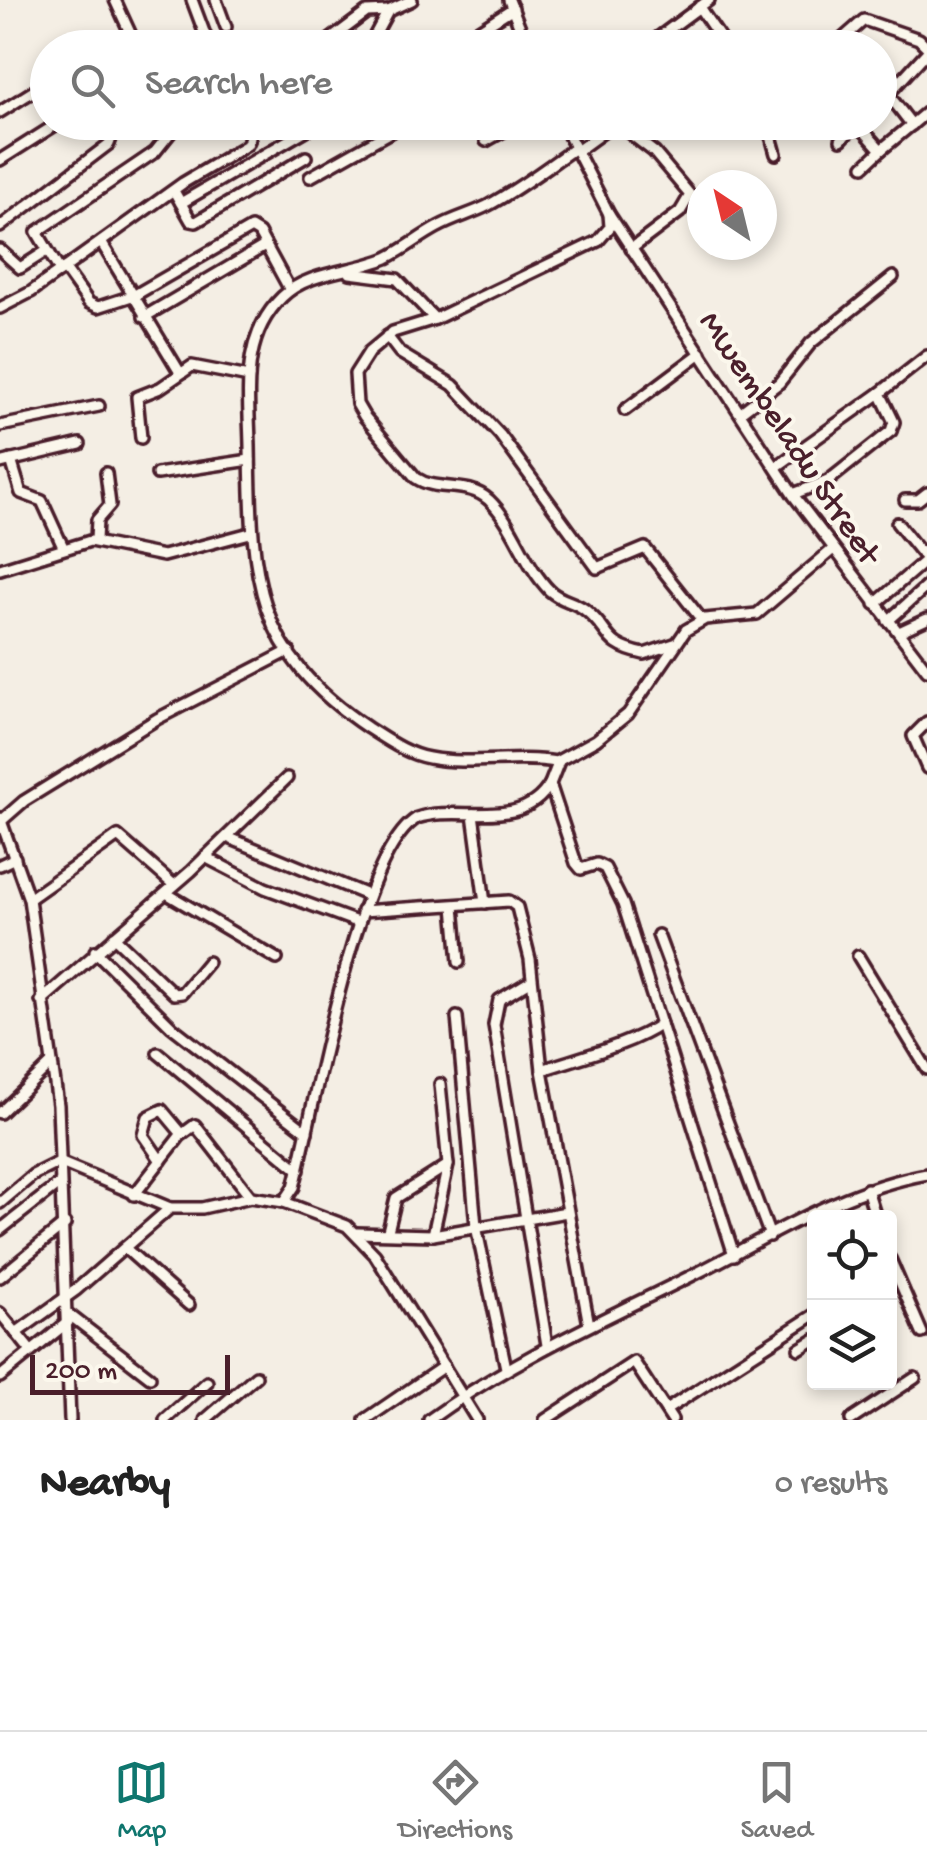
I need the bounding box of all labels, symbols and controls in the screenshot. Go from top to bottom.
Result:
search box [30,30,897,140]
icon: search [65,58,120,113]
text: Search here [145,63,332,107]
north arrow [687,170,777,260]
street label: Mwembeladu Street [688,305,889,576]
map controls [807,1210,897,1390]
button: locate [807,1210,897,1300]
button: layers [807,1300,897,1390]
scale bar [30,1350,230,1394]
text: 200 m [45,1356,117,1389]
text: Nearby [40,1461,170,1510]
text: 0 results [775,1466,887,1504]
tab: Map [114,1755,169,1848]
tab: Directions [398,1755,512,1848]
tab: Saved [741,1755,813,1848]

